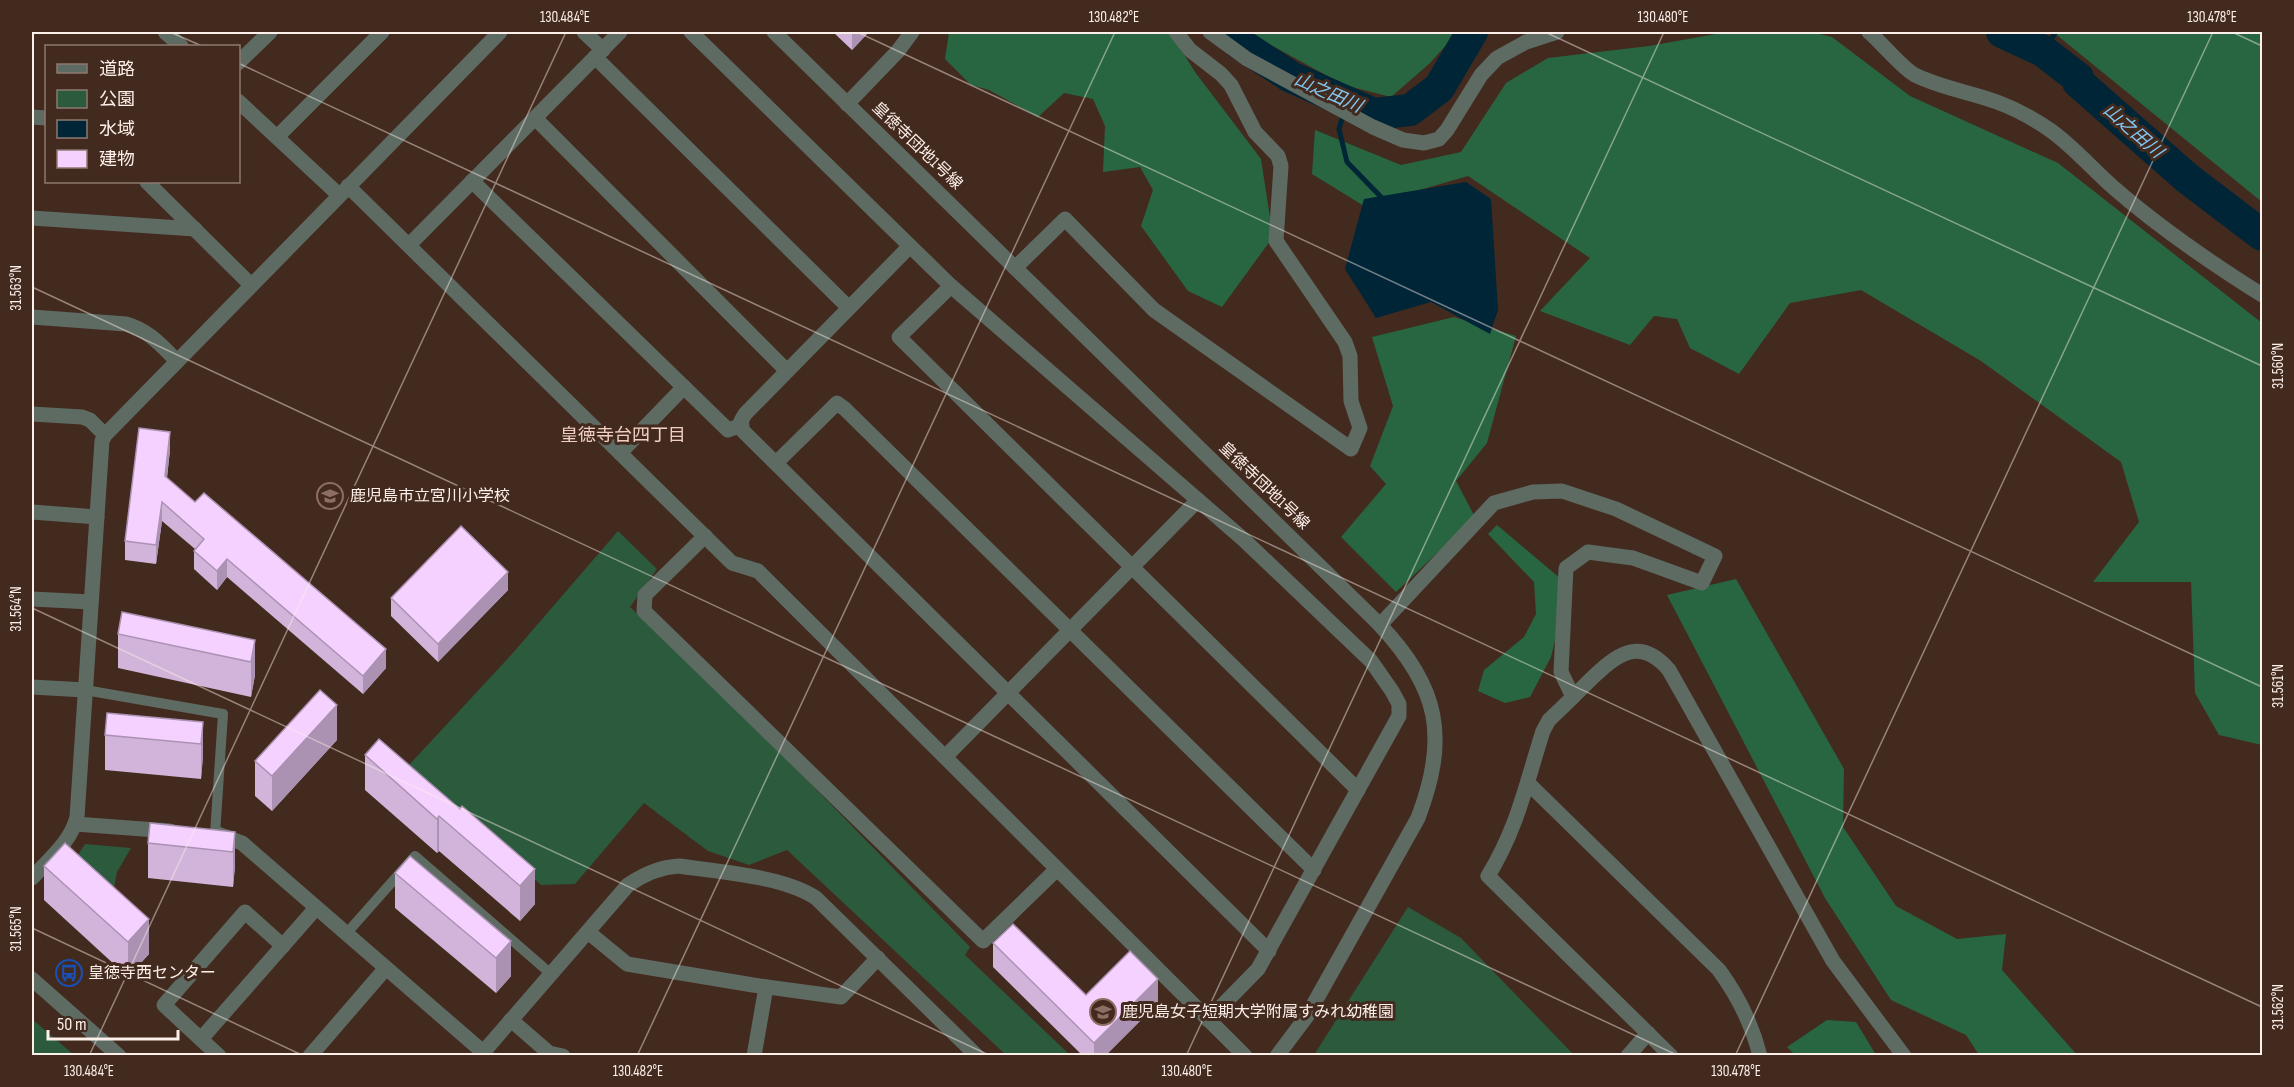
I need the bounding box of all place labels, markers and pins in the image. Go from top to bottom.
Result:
school or university icon: 鹿児島市立宮川小学校 [315,481,345,511]
place label: 鹿児島市立宮川小学校 [350,487,510,506]
bus stop icon: 皇徳寺西センター [54,958,84,988]
place label: 皇徳寺西センター [88,964,216,983]
school or university icon: 鹿児島女子短期大学附属すみれ幼稚園 [1088,997,1118,1027]
place label: 鹿児島女子短期大学附属すみれ幼稚園 [1122,1003,1394,1022]

